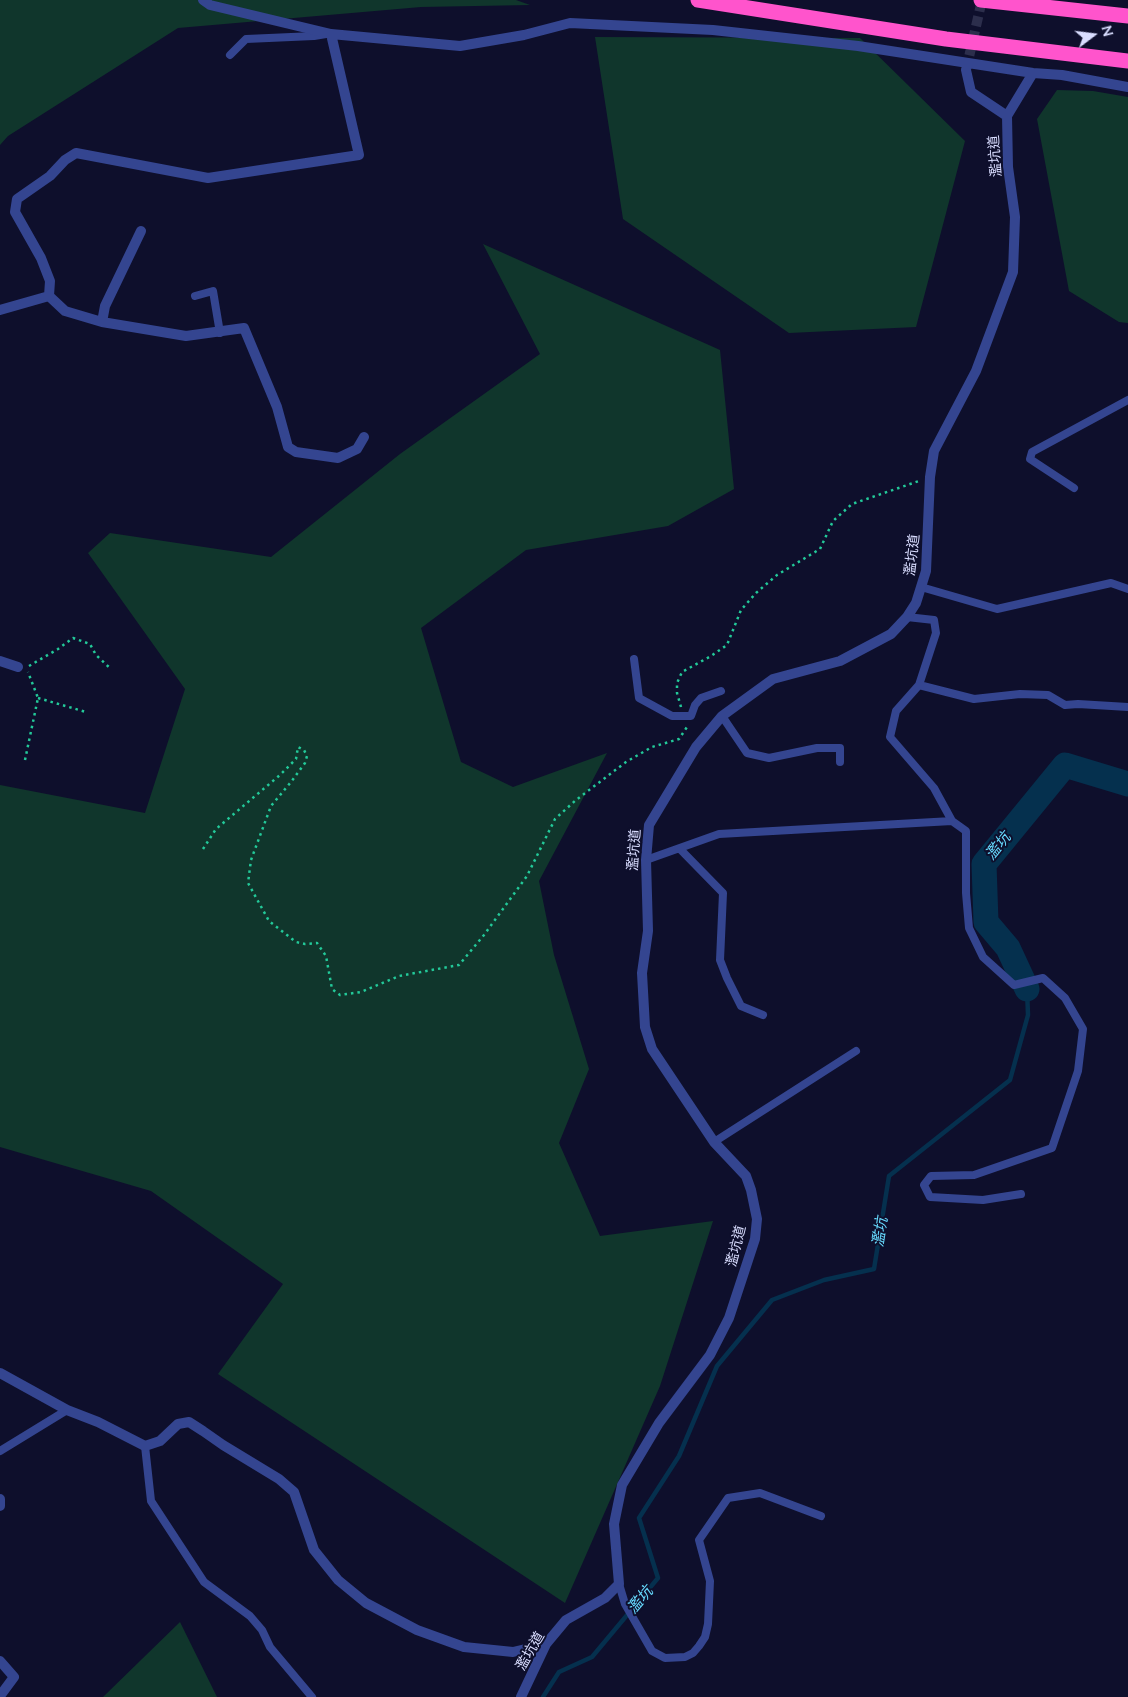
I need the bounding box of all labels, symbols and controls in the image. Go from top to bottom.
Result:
north arrow [1068,10,1118,60]
text: N [1098,24,1118,38]
street label: 濫坑道 [985,134,1005,178]
street label: 濫坑道 [901,533,923,577]
street label: 濫坑道 [624,828,644,872]
water label: 濫坑 [982,829,1014,863]
water label: 濫坑 [869,1216,891,1248]
street label: 濫坑道 [723,1224,749,1268]
water label: 濫坑 [623,1583,657,1617]
street label: 濫坑道 [512,1629,548,1673]

